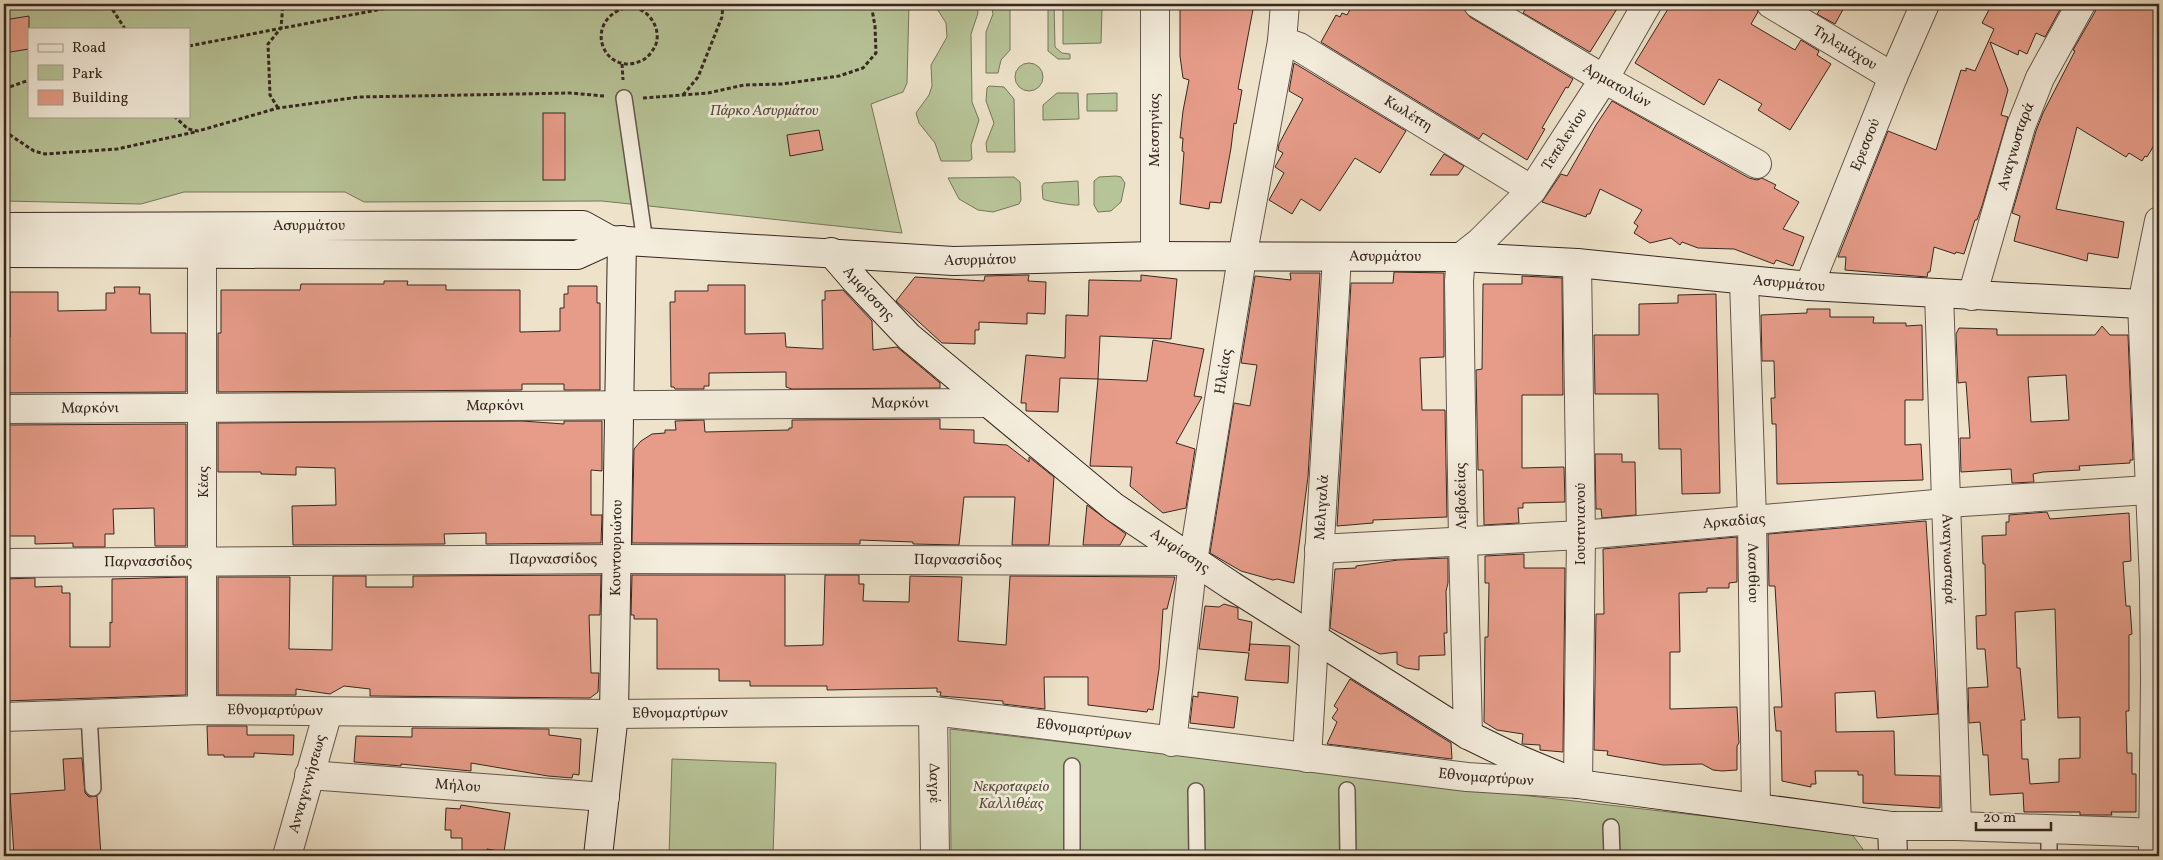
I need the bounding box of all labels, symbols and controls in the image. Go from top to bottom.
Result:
street label: Τηλεμάχου [1809,21,1881,76]
legend [28,28,190,118]
text: Road [72,38,106,59]
street label: Αρματολών [1579,58,1655,113]
text: Park [72,64,103,85]
text: Building [72,88,129,109]
street label: Κωλέττη [1380,91,1437,137]
street label: Μεσσηνίας [1145,93,1166,167]
street label: Αναγνωσταρά [1993,99,2040,193]
park label: Πάρκο Ασυρμάτου [710,101,819,122]
street label: Τεπελενίου [1537,104,1593,175]
street label: Ερεσσού [1846,115,1886,175]
street label: Ασυρμάτου [273,215,345,237]
street label: Ασυρμάτου [1349,246,1421,267]
street label: Ασυρμάτου [943,249,1016,272]
street label: Αμφίσσης [838,262,899,326]
street label: Ασυρμάτου [1752,270,1825,297]
street label: Ηλείας [1210,347,1238,396]
street label: Μαρκόνι [871,393,929,414]
street label: Μαρκόνι [466,395,524,417]
street label: Μαρκόνι [61,398,119,419]
street label: Λεβαδείας [1451,462,1473,530]
street label: Κέας [194,466,215,498]
street label: Μελιγαλά [1310,474,1334,541]
street label: Ιουστινιανού [1571,483,1592,565]
street label: Κουντουριώτου [605,500,628,596]
street label: Αρκαδίας [1702,508,1767,535]
street label: Αναγνωσταρά [1936,513,1960,605]
street label: Αμφίσσης [1146,524,1214,579]
street label: Λασιθίου [1742,543,1764,603]
street label: Παρνασσίδος [509,549,597,570]
street label: Παρνασσίδος [914,550,1002,571]
street label: Παρνασσίδος [104,551,192,573]
street label: Εθνομαρτύρων [227,700,323,722]
street label: Εθνομαρτύρων [632,702,728,724]
street label: Εθνομαρτύρων [1035,713,1132,746]
street label: Ανναγεννήσεως [283,732,332,836]
street label: Δαγρέ [923,763,945,803]
street label: Εθνομαρτύρων [1437,763,1534,792]
street label: Μήλου [434,774,481,798]
park label: Νεκροταφείο Καλλιθέας [973,777,1049,815]
scale bar [1976,800,2050,832]
text: 20 m [1983,808,2016,829]

